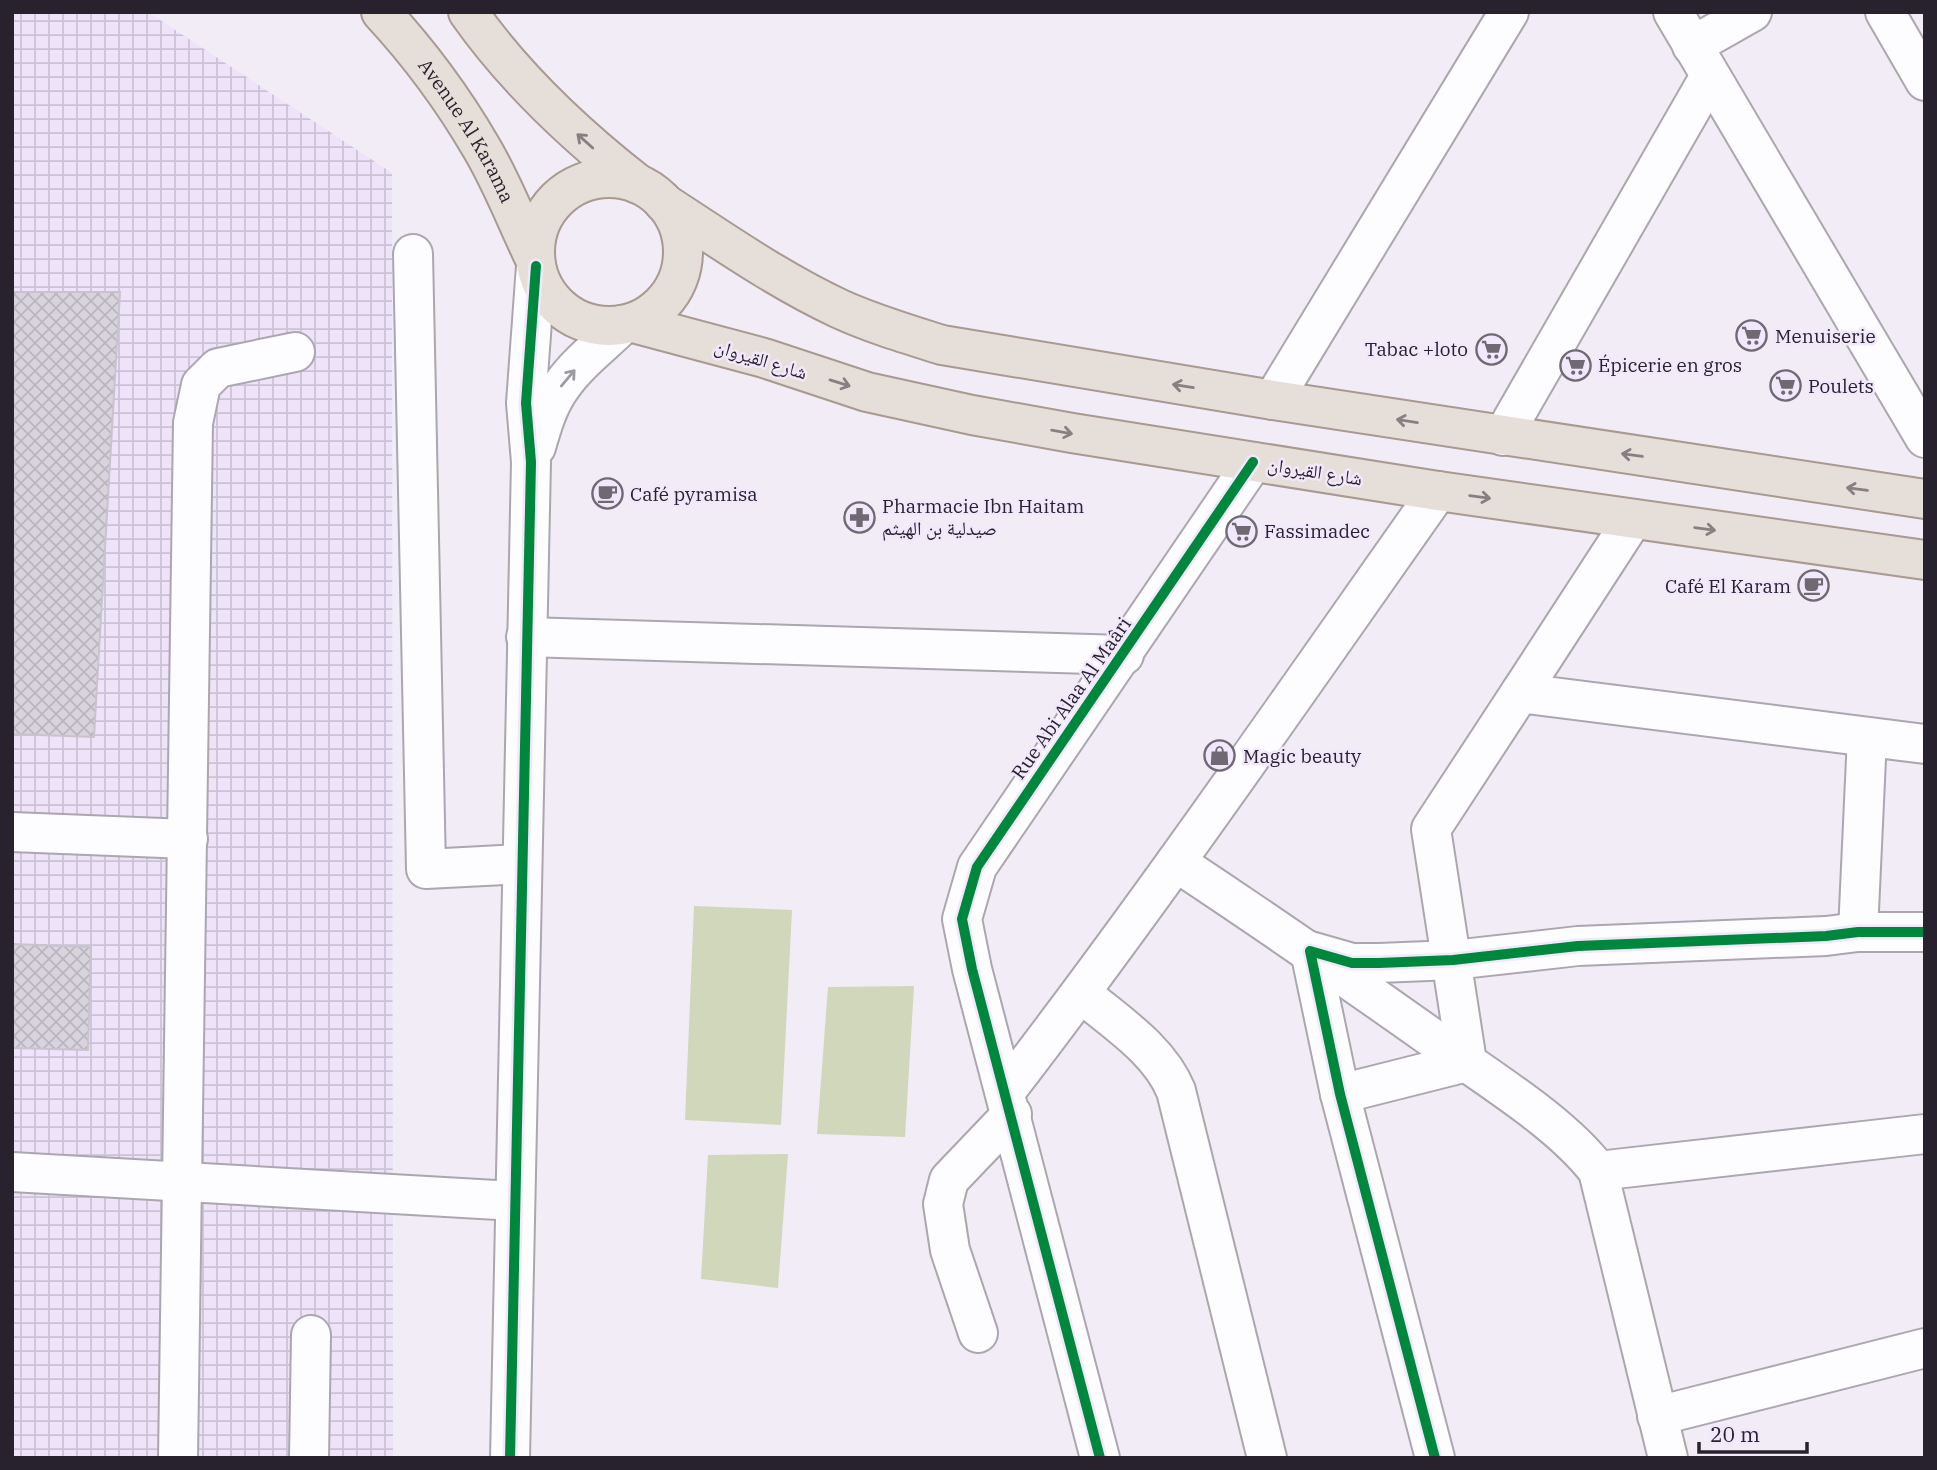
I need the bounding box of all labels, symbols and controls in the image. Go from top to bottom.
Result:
street label: Avenue Al Karama [413,54,520,207]
one-way arrow [576,133,594,149]
supermarket icon: Menuiserie [1735,319,1769,353]
place label: Menuiserie [1775,324,1876,348]
supermarket icon: Tabac +loto [1474,332,1508,366]
street label: شارع القيروان [712,334,810,384]
place label: Tabac +loto [1365,337,1468,361]
supermarket icon: Épicerie en gros [1558,348,1592,382]
place label: Épicerie en gros [1598,353,1742,377]
one-way arrow [560,369,576,387]
supermarket icon: Poulets [1768,369,1802,403]
place label: Poulets [1808,374,1874,398]
one-way arrow [828,378,850,390]
one-way arrow [1172,379,1195,392]
one-way arrow [1396,414,1419,427]
one-way arrow [1050,425,1073,439]
one-way arrow [1621,449,1644,462]
street label: شارع القيروان [1266,452,1364,490]
cafe icon: Café pyramisa [590,477,624,511]
place label: Café pyramisa [630,482,758,506]
one-way arrow [1846,482,1869,495]
one-way arrow [1468,490,1491,503]
place label: Pharmacie Ibn Haitam صيدلية بن الهيثم [882,494,1084,541]
pharmacy icon: Pharmacie Ibn Haitam صيدلية بن الهيثم [842,500,876,534]
supermarket icon: Fassimadec [1224,514,1258,548]
place label: Fassimadec [1264,519,1370,543]
one-way arrow [1693,523,1716,536]
cafe icon: Café El Karam [1797,569,1831,603]
place label: Café El Karam [1665,574,1791,598]
street label: Rue Abi Alaa Al Maâri [1006,612,1136,784]
shop icon: Magic beauty [1203,739,1237,773]
place label: Magic beauty [1243,744,1362,768]
scale bar [1699,1410,1808,1454]
text: 20 m [1710,1420,1760,1448]

